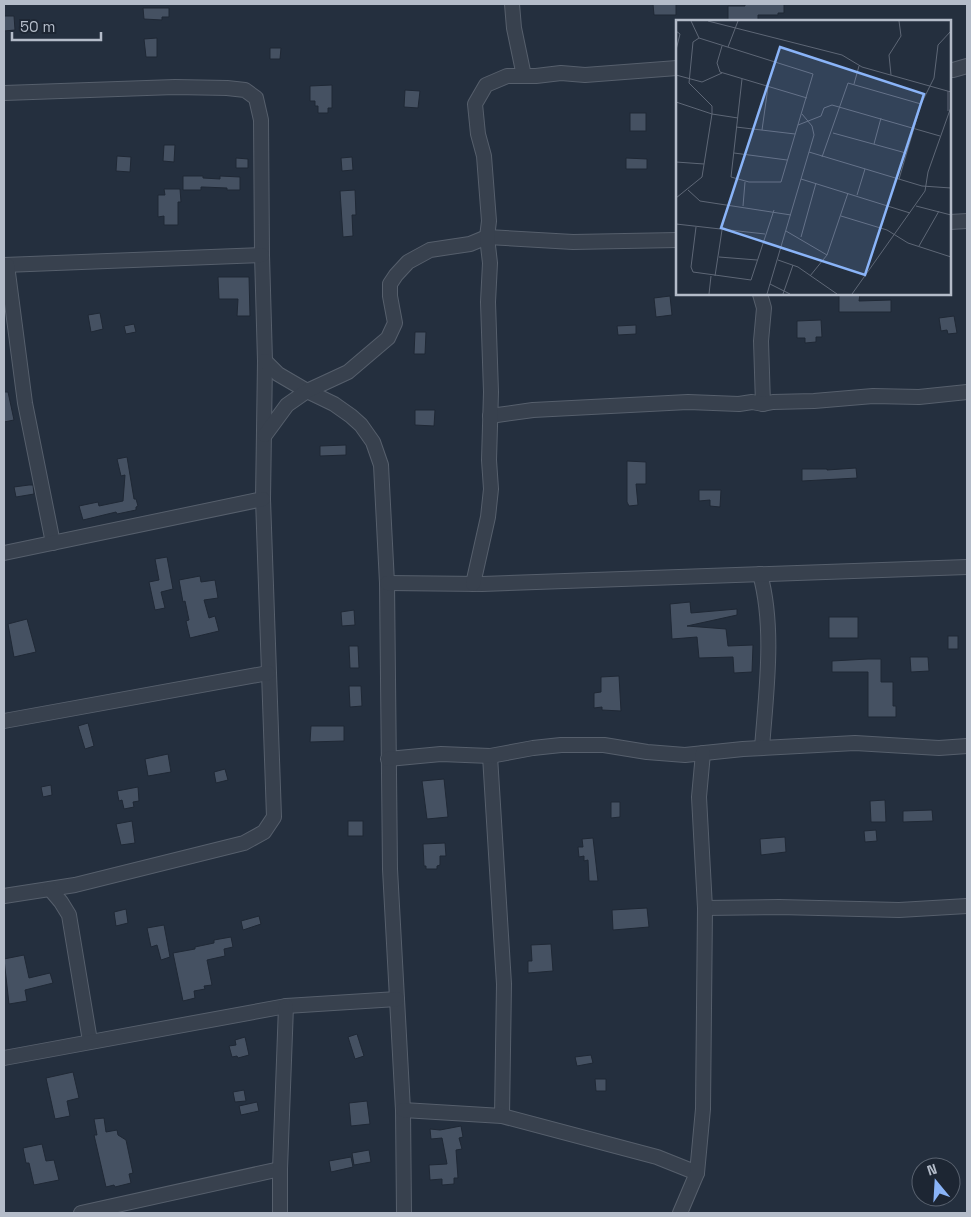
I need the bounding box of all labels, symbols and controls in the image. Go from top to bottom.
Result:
scale bar [12,10,101,42]
text: 50 m [20,17,55,36]
inset map [676,20,951,295]
north arrow [911,1157,961,1207]
text: N [925,1160,939,1180]

